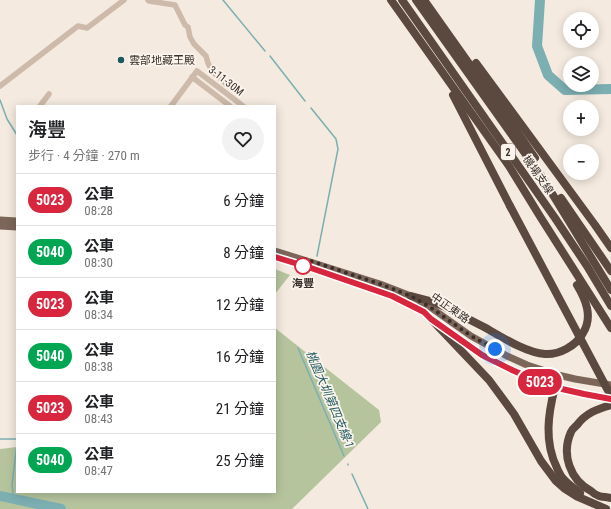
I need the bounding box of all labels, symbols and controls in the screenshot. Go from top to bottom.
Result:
map controls [563,12,599,180]
button: locate [563,12,599,48]
place label: 雲部地藏王殿 [129,54,195,67]
marker: 雲部地藏王殿 [116,55,126,65]
button: layers [563,56,599,92]
street label: 3-11-30M [206,63,246,99]
button: + [563,100,599,136]
text: 海豐 [28,118,66,141]
button: heart [222,118,264,160]
road number: 2 [501,144,515,160]
button: − [563,144,599,180]
text: 步行 · 4 分鐘 · 270 m [28,148,140,163]
street label: 機場支線 [520,153,556,197]
text: 公車 [84,185,114,203]
text: 5023 [36,192,64,208]
text: 6 分鐘 [223,192,264,210]
text: 08:28 [84,203,113,218]
text: 公車 [84,237,114,255]
text: 5040 [36,244,64,260]
text: 8 分鐘 [223,244,264,262]
text: 08:30 [84,255,113,270]
marker: 海豐 [294,257,312,275]
place label: 海豐 [292,277,314,290]
text: 公車 [84,289,114,307]
street label: 中正東路 [428,290,472,326]
text: 5023 [36,296,64,312]
text: 12 分鐘 [216,296,264,314]
text: 08:34 [84,307,113,322]
your location [485,339,505,359]
text: 公車 [84,341,114,359]
text: 5040 [36,348,64,364]
text: 16 分鐘 [216,348,264,366]
water label: 桃園大圳第四支線-1 [303,348,357,450]
text: 08:38 [84,359,113,374]
line badge: 5023 [512,369,568,395]
text: 5023 [526,374,554,390]
text: 公車 [84,393,114,411]
text: 5023 [36,400,64,416]
text: 21 分鐘 [216,400,264,418]
text: 08:43 [84,411,113,426]
text: 公車 [84,445,114,463]
text: 5040 [36,452,64,468]
text: 25 分鐘 [216,452,264,470]
text: 08:47 [84,463,113,478]

